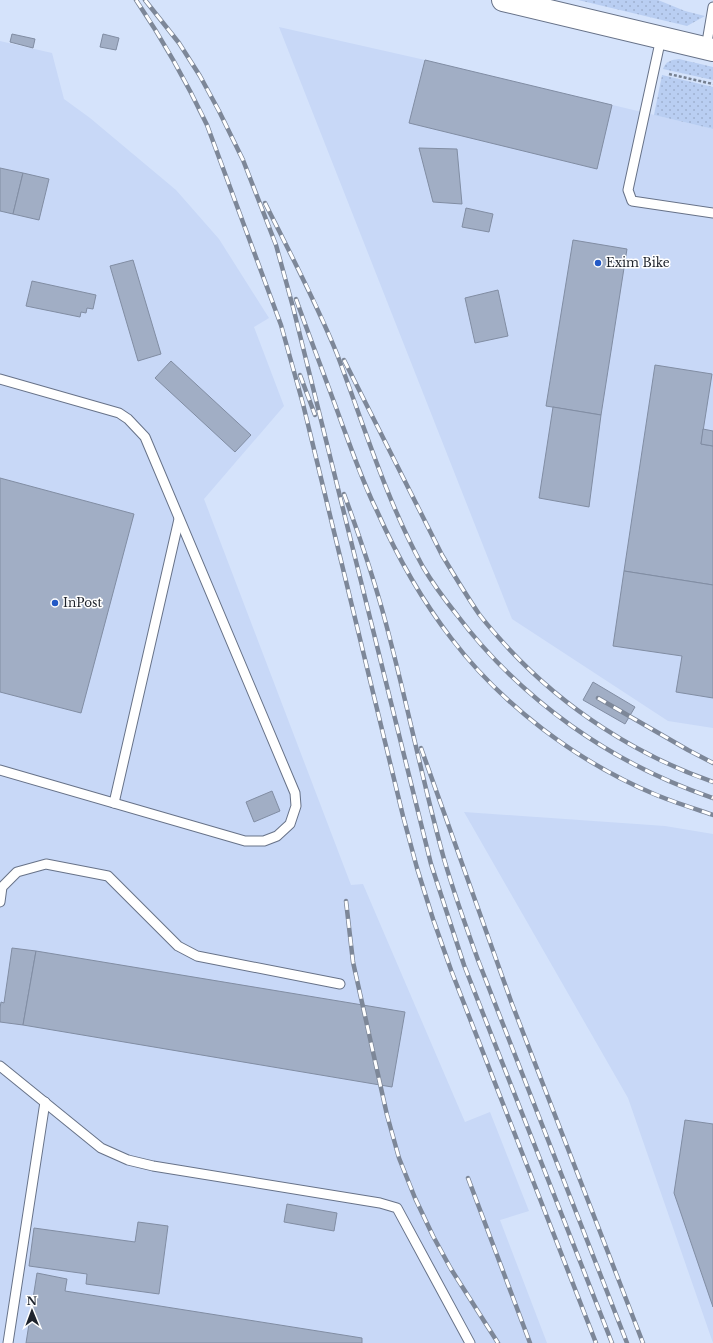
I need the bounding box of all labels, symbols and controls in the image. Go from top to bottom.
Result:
place label: Exim Bike [606,255,670,270]
marker: Exim Bike [593,258,603,268]
place label: InPost [63,595,102,610]
marker: InPost [50,598,60,608]
north arrow [12,1291,52,1331]
text: N [27,1294,38,1308]

